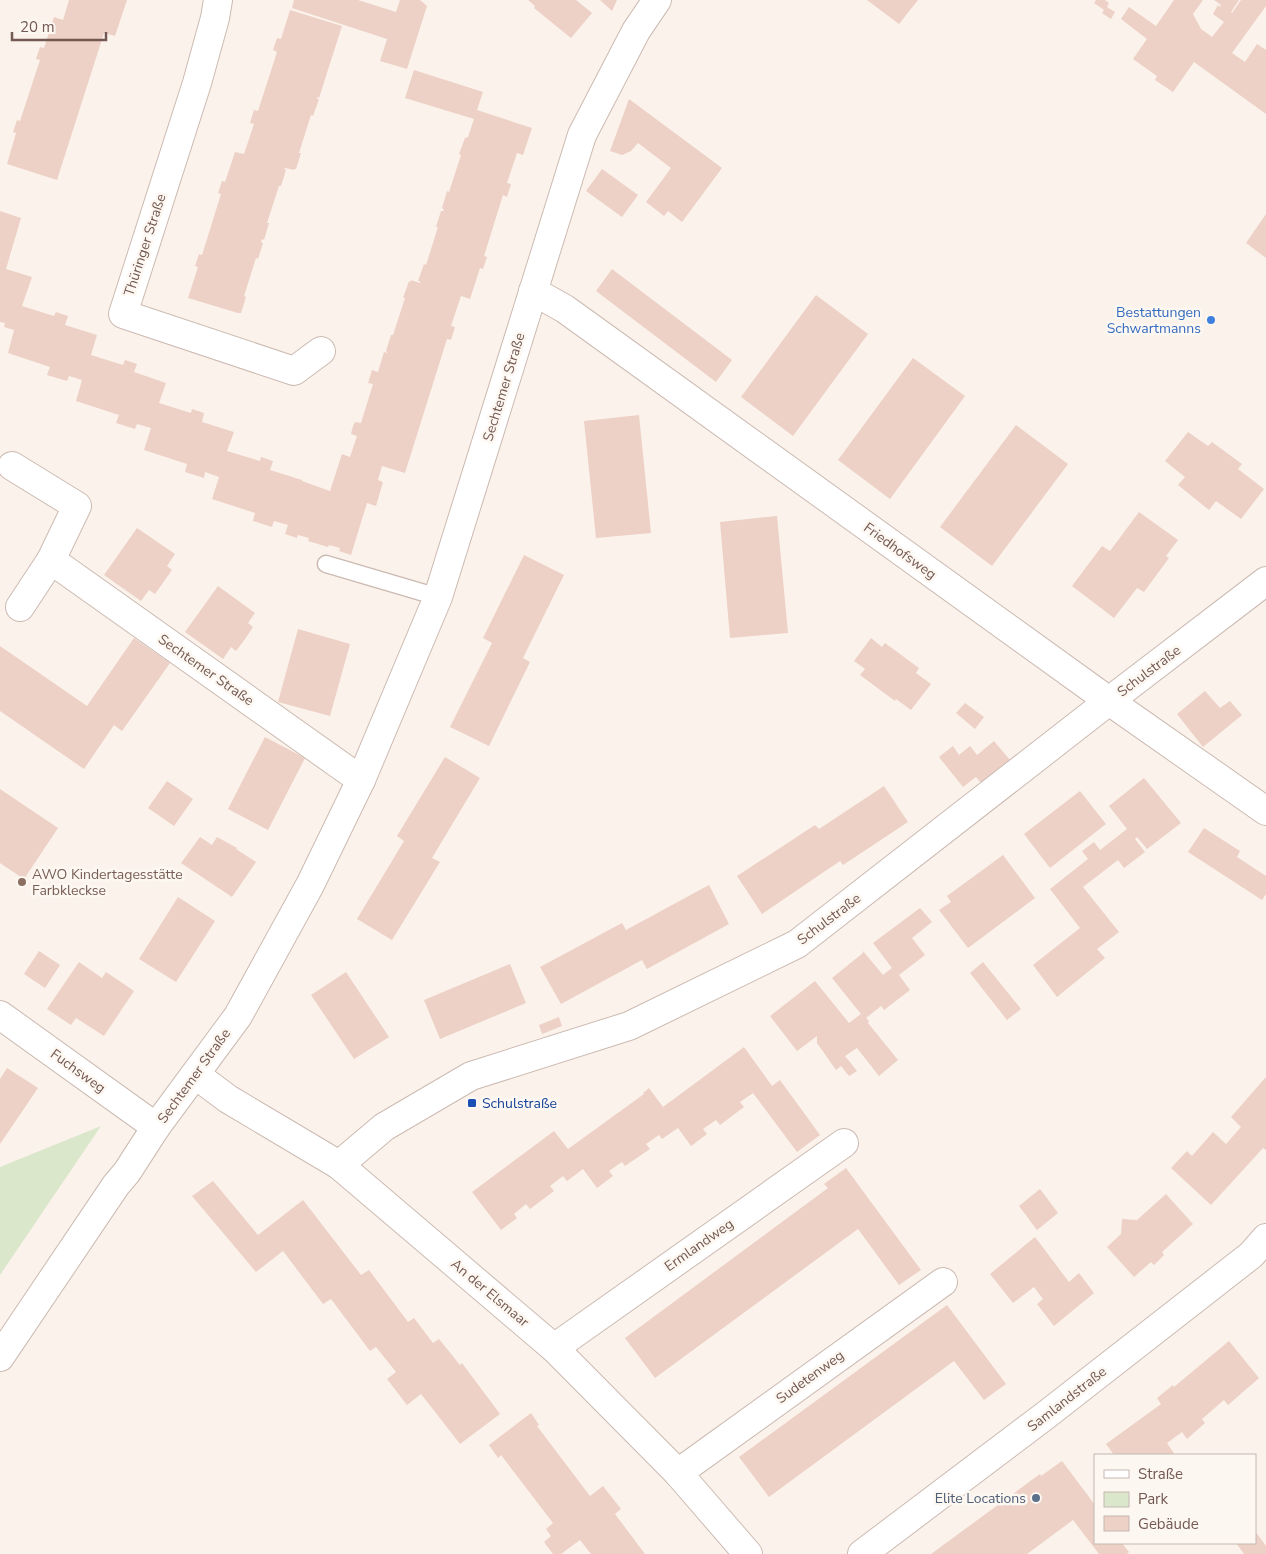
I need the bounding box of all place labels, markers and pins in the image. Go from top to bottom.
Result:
place label: Bestattungen Schwartmanns [1107,303,1201,338]
marker: Bestattungen Schwartmanns [1205,314,1217,326]
place label: AWO Kindertagesstätte Farbkleckse [32,865,183,900]
marker: AWO Kindertagesstätte Farbkleckse [16,876,28,888]
place label: Schulstraße [482,1094,557,1113]
marker: Schulstraße [466,1097,478,1109]
place label: Elite Locations [935,1489,1026,1508]
marker: Elite Locations [1030,1492,1042,1504]

